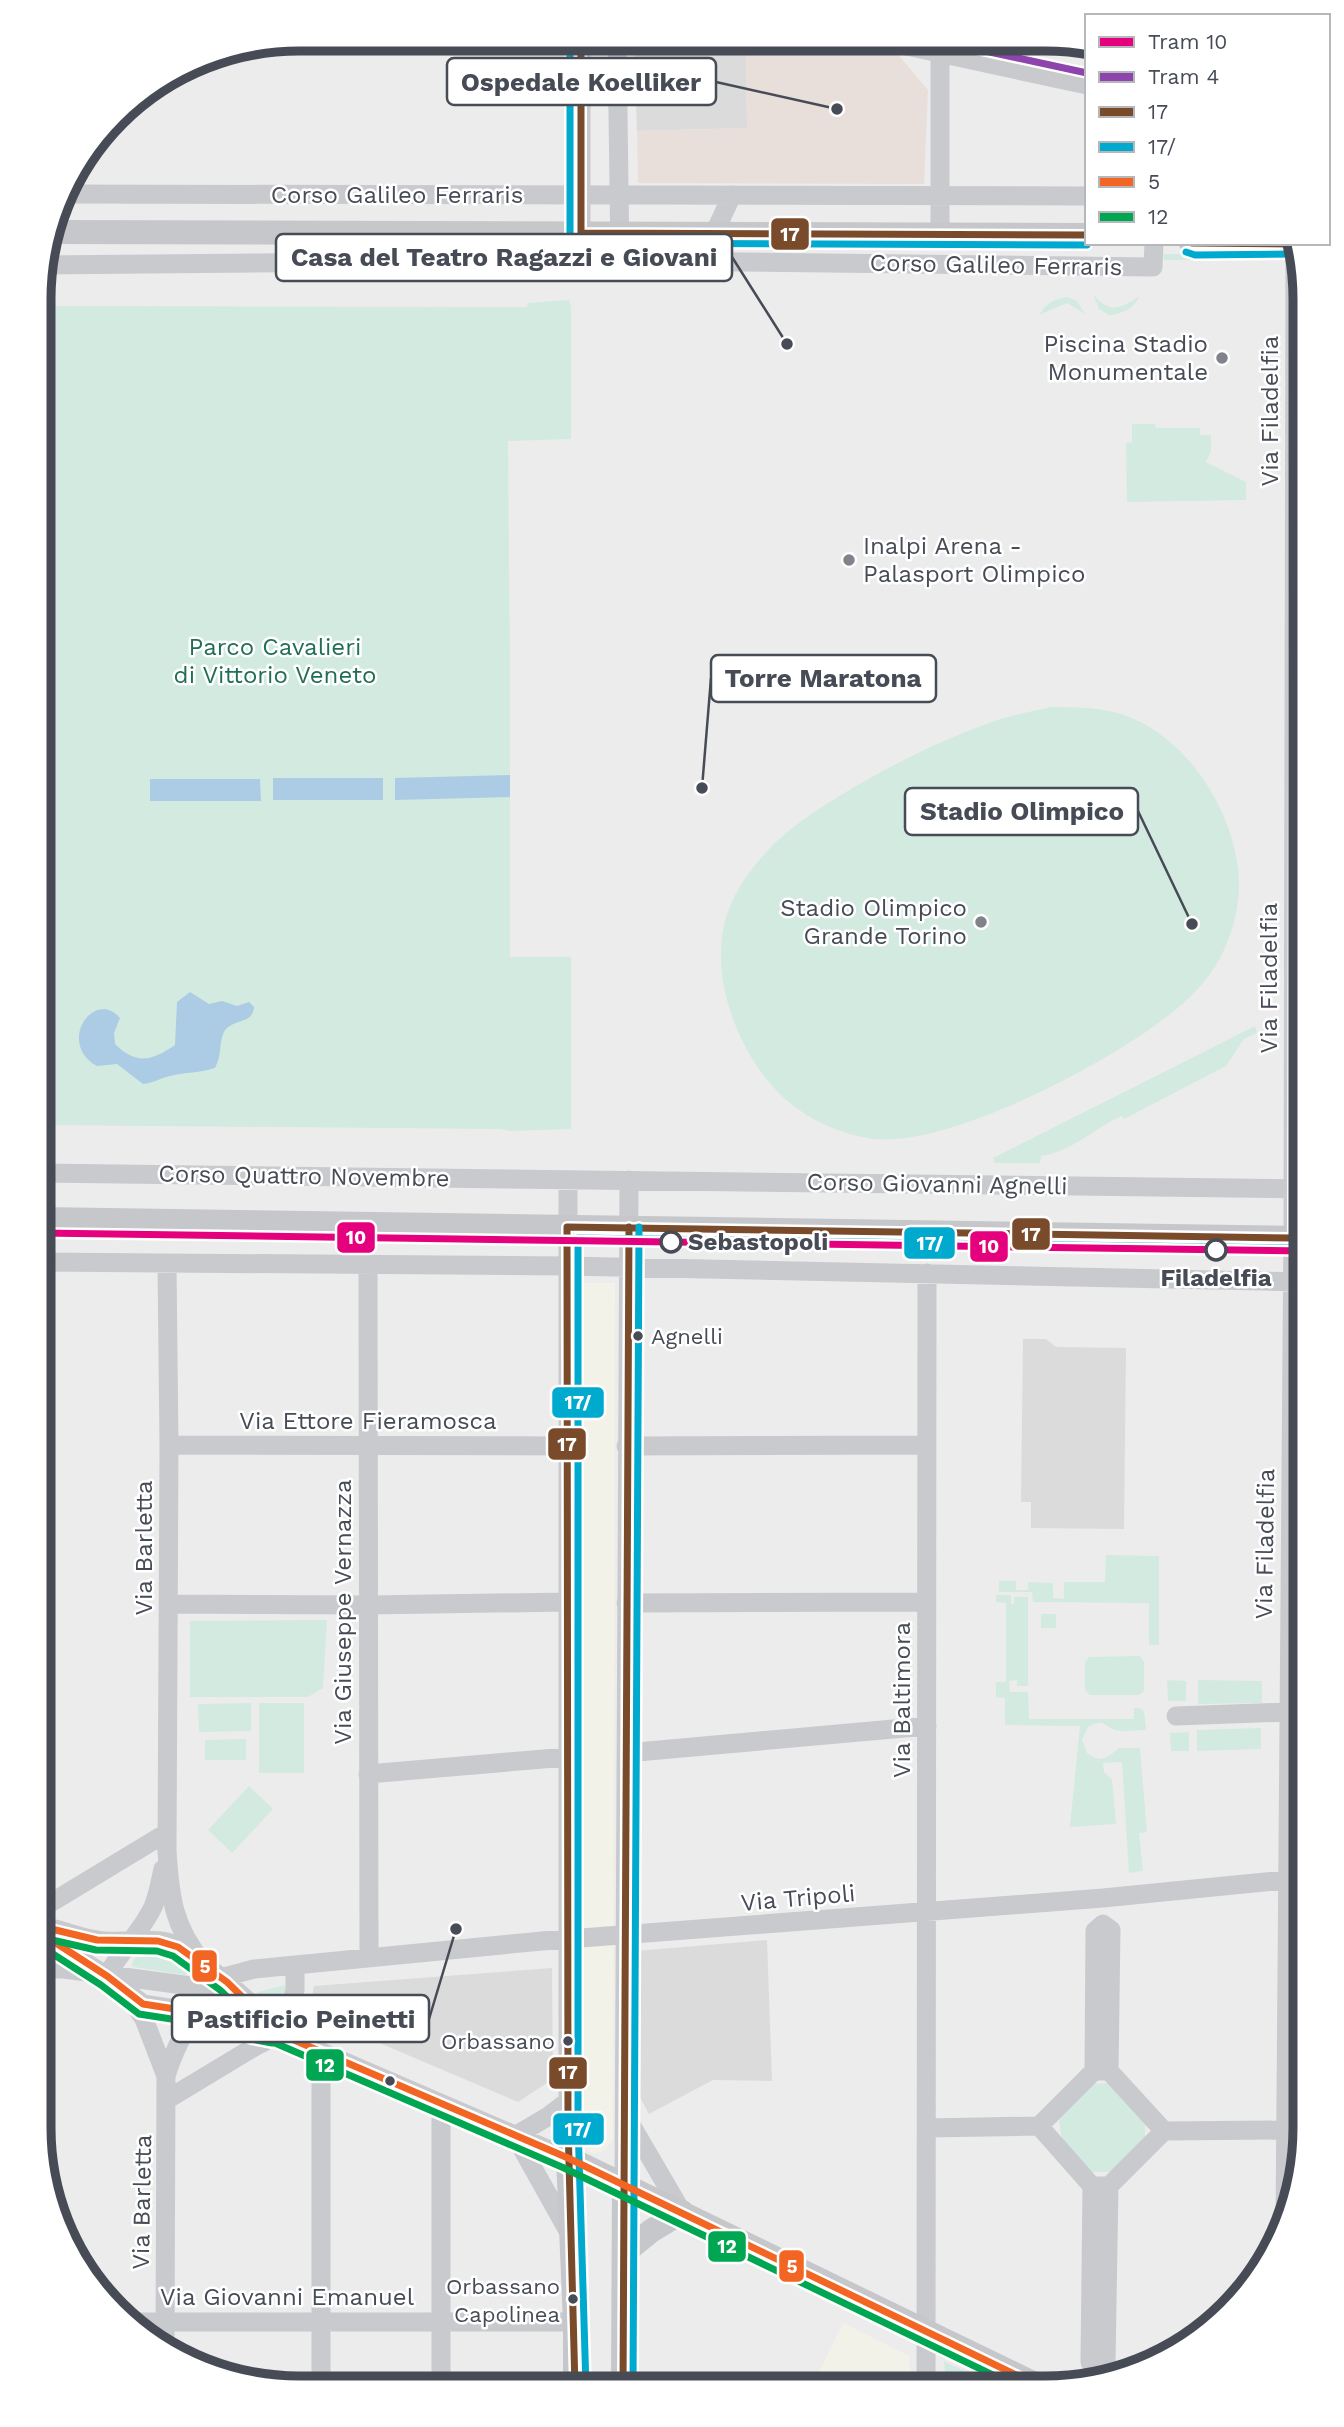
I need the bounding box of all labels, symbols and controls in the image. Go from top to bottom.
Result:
legend [1085,14,1330,245]
text: Tram 10 [1148,29,1227,54]
callout: Ospedale Koelliker [447,58,716,105]
text: Tram 4 [1148,64,1219,89]
text: Ospedale Koelliker [461,67,702,97]
text: 17 [1148,99,1168,124]
text: 17/ [1148,134,1176,159]
text: 5 [1148,169,1160,194]
street label: Corso Galileo Ferraris [271,181,523,209]
text: 12 [1148,204,1168,229]
line badge: 17 [770,217,810,251]
text: 17 [780,223,800,246]
callout: Casa del Teatro Ragazzi e Giovani [276,234,732,281]
text: Casa del Teatro Ragazzi e Giovani [291,242,717,272]
street label: Corso Galileo Ferraris [869,249,1123,281]
place label: Piscina Stadio Monumentale [1044,330,1208,386]
street label: Via Filadelfia [1256,336,1284,486]
marker: Piscina Stadio Monumentale [1214,350,1230,366]
place label: Inalpi Arena - Palasport Olimpico [863,532,1085,588]
marker: Inalpi Arena - Palasport Olimpico [841,552,857,568]
park label: Parco Cavalieri di Vittorio Veneto [174,633,376,689]
callout: Torre Maratona [711,655,936,702]
text: Torre Maratona [724,663,922,693]
callout: Stadio Olimpico [905,788,1138,835]
text: Stadio Olimpico [920,796,1124,826]
place label: Stadio Olimpico Grande Torino [780,894,967,950]
street label: Via Filadelfia [1255,903,1283,1053]
marker: Stadio Olimpico Grande Torino [973,914,989,930]
street label: Corso Quattro Novembre [158,1159,450,1193]
street label: Corso Giovanni Agnelli [806,1168,1068,1200]
line badge: 17 [1011,1217,1051,1251]
line badge: 10 [336,1221,376,1254]
text: 17 [1021,1223,1041,1246]
text: 10 [346,1226,366,1249]
line badge: 17/ [903,1226,956,1260]
place label: Sebastopoli [688,1228,828,1256]
line badge: 10 [969,1230,1009,1263]
marker: Sebastopoli [660,1231,682,1253]
text: 17/ [917,1232,944,1255]
text: 10 [979,1235,999,1258]
marker: Filadelfia [1205,1239,1227,1261]
place label: Filadelfia [1160,1264,1272,1292]
place label: Agnelli [651,1324,723,1349]
marker: Agnelli [631,1329,645,1343]
line badge: 17/ [551,1386,605,1419]
text: 17/ [565,1391,592,1414]
street label: Via Ettore Fieramosca [239,1407,497,1435]
line badge: 17 [547,1427,587,1461]
text: 17 [557,1433,577,1456]
street label: Via Filadelfia [1250,1468,1280,1620]
street label: Via Giuseppe Vernazza [329,1479,357,1745]
street label: Via Barletta [130,1480,158,1616]
street label: Via Baltimora [888,1622,916,1778]
street label: Via Tripoli [740,1879,856,1917]
line badge: 5 [191,1949,218,1983]
text: 5 [199,1955,211,1978]
callout: Pastificio Peinetti [172,1995,429,2042]
text: Pastificio Peinetti [187,2004,415,2034]
place label: Orbassano [441,2029,555,2054]
marker: Orbassano [561,2034,575,2048]
line badge: 12 [305,2048,345,2082]
text: 12 [315,2054,335,2077]
line badge: 17 [548,2056,588,2090]
text: 17 [558,2061,578,2084]
unlabelled marker [383,2074,397,2088]
line badge: 17/ [552,2112,605,2146]
text: 17/ [565,2118,592,2141]
street label: Via Barletta [127,2134,157,2270]
line badge: 12 [707,2230,747,2263]
text: 12 [717,2235,737,2258]
line badge: 5 [778,2249,805,2283]
text: 5 [786,2255,798,2278]
place label: Orbassano Capolinea [446,2274,560,2327]
street label: Via Giovanni Emanuel [160,2283,415,2311]
marker: Orbassano Capolinea [566,2292,580,2306]

